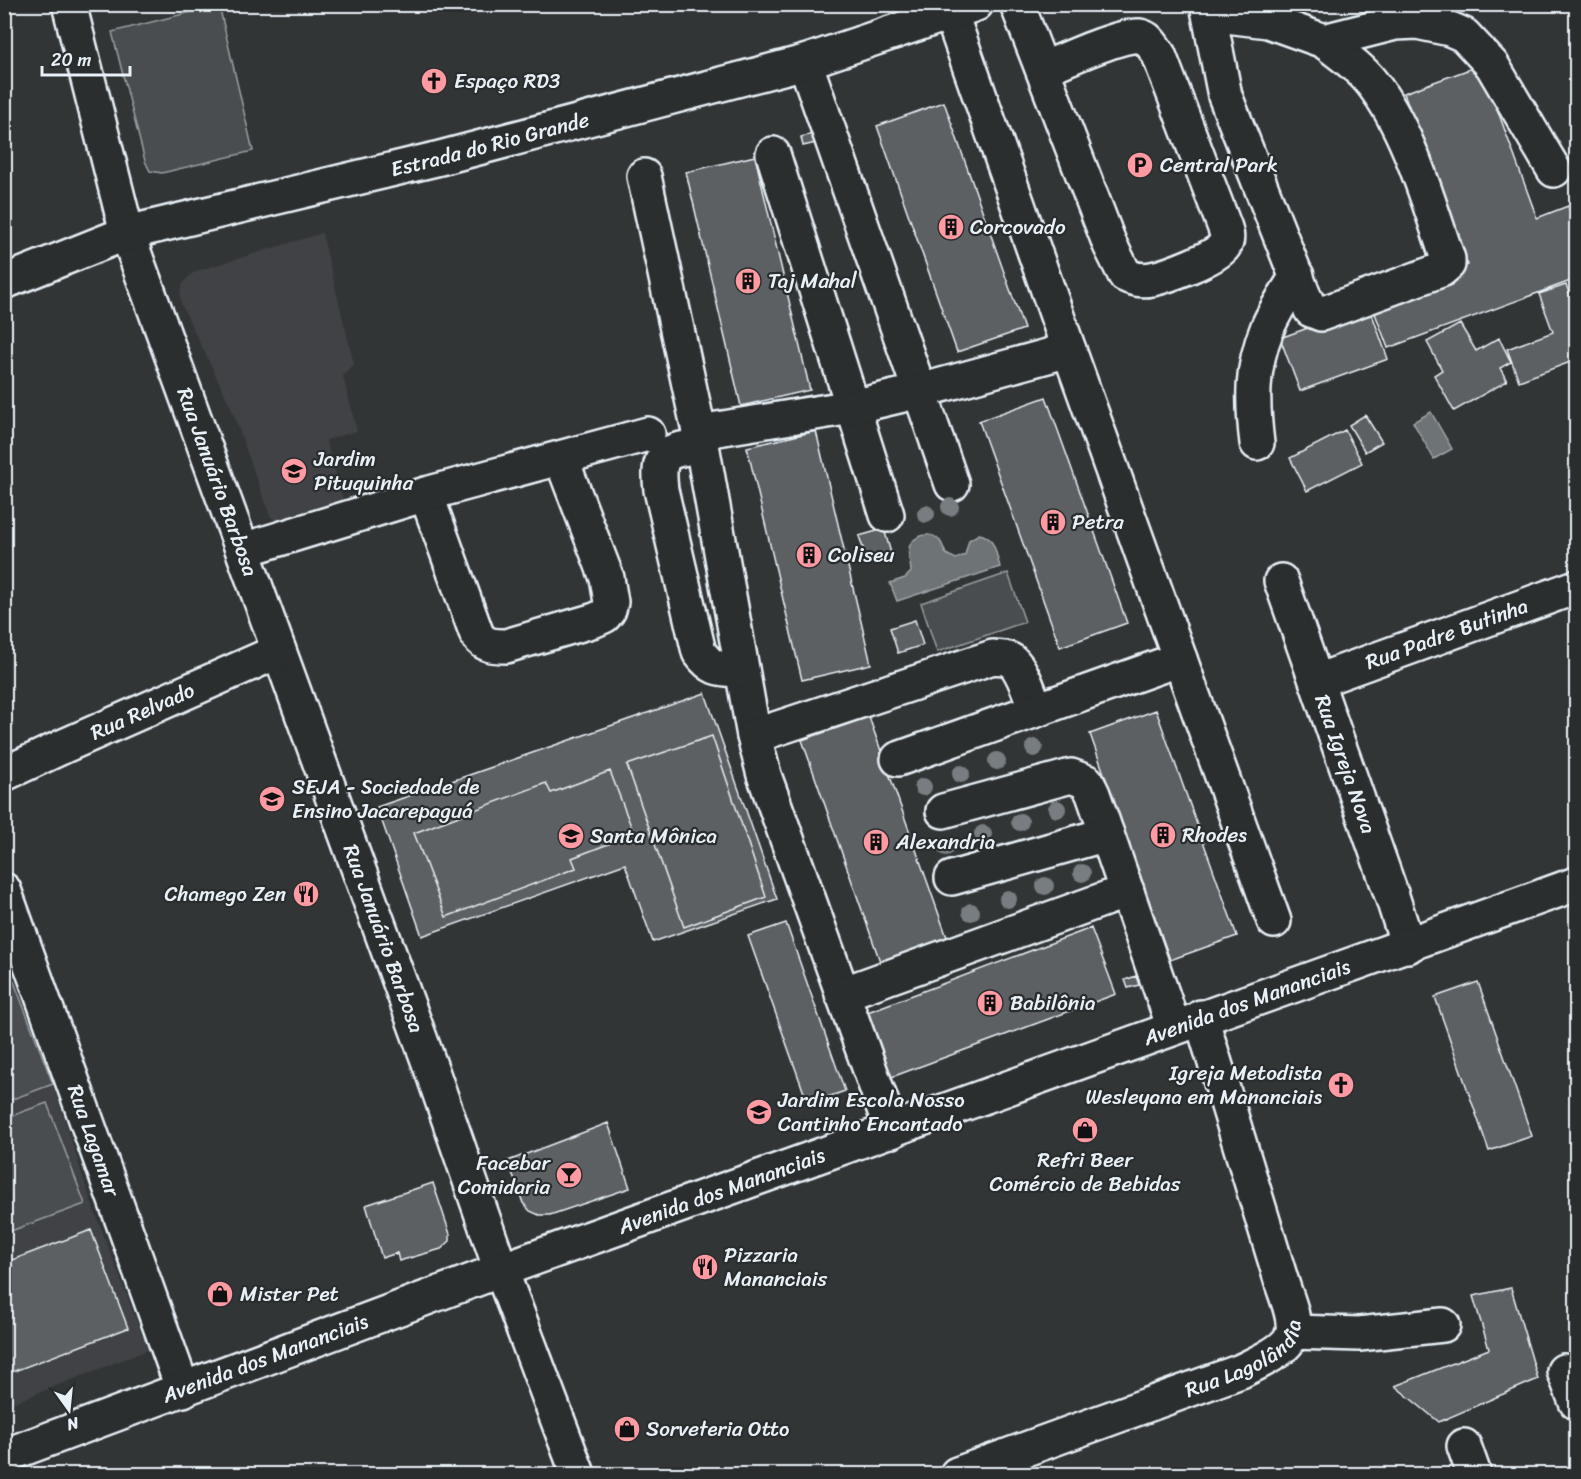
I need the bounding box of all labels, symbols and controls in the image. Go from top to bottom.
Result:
scale bar [42,39,130,77]
text: 20 m [51,44,91,76]
place label: Espaço RD3 [454,62,561,100]
church icon: Espaço RD3 [419,66,449,96]
street label: Estrada do Rio Grande [387,100,594,188]
place label: Central Park [1160,146,1278,184]
parking icon: Central Park [1125,150,1155,180]
place label: Corcovado [970,208,1066,246]
building icon: Corcovado [936,212,966,242]
place label: Taj Mahal [768,262,858,300]
building icon: Taj Mahal [733,266,763,296]
street label: Rua Januário Barbosa [166,382,270,582]
place label: Jardim Pituquinha [313,440,414,502]
school or university icon: Jardim Pituquinha [279,456,309,486]
place label: Petra [1072,503,1124,541]
building icon: Petra [1038,507,1068,537]
place label: Coliseu [828,536,895,574]
building icon: Coliseu [794,540,824,570]
street label: Rua Padre Butinha [1360,587,1534,681]
street label: Rua Relvado [84,671,201,751]
street label: Rua Igreja Nova [1303,689,1388,839]
place label: SEJA - Sociedade de Ensino Jacarepaguá [292,768,479,830]
school or university icon: SEJA - Sociedade de Ensino Jacarepaguá [257,784,287,814]
place label: Rhodes [1182,816,1247,854]
place label: Santa Mônica [590,817,718,855]
building icon: Rhodes [1148,820,1178,850]
school or university icon: Santa Mônica [556,821,586,851]
place label: Alexandria [895,823,996,861]
building icon: Alexandria [861,827,891,857]
street label: Rua Januário Barbosa [332,839,436,1039]
place label: Chamego Zen [164,875,286,913]
restaurant icon: Chamego Zen [291,879,321,909]
street label: Avenida dos Mananciais [1137,947,1356,1057]
place label: Babilônia [1010,984,1096,1022]
building icon: Babilônia [975,988,1005,1018]
place label: Igreja Metodista Wesleyana em Mananciais [1085,1054,1322,1116]
church icon: Igreja Metodista Wesleyana em Mananciais [1326,1070,1356,1100]
street label: Rua Lagamar [56,1079,132,1203]
place label: Jardim Escola Nosso Cantinho Encantado [777,1081,965,1143]
school or university icon: Jardim Escola Nosso Cantinho Encantado [744,1097,774,1127]
shop icon: Refri Beer Comércio de Bebidas [1070,1115,1100,1145]
street label: Avenida dos Mananciais [612,1136,831,1246]
place label: Refri Beer Comércio de Bebidas [989,1141,1181,1203]
place label: Facebar Comidaria [458,1144,551,1206]
bar icon: Facebar Comidaria [554,1160,584,1190]
place label: Pizzaria Mananciais [724,1236,827,1298]
restaurant icon: Pizzaria Mananciais [690,1252,720,1282]
place label: Mister Pet [240,1275,339,1313]
shop icon: Mister Pet [205,1279,235,1309]
street label: Avenida dos Mananciais [156,1302,374,1415]
street label: Rua Lagolândia [1179,1320,1312,1409]
north arrow [39,1380,99,1440]
text: N [63,1408,83,1440]
place label: Sorveteria Otto [646,1410,789,1448]
shop icon: Sorveteria Otto [612,1414,642,1444]

